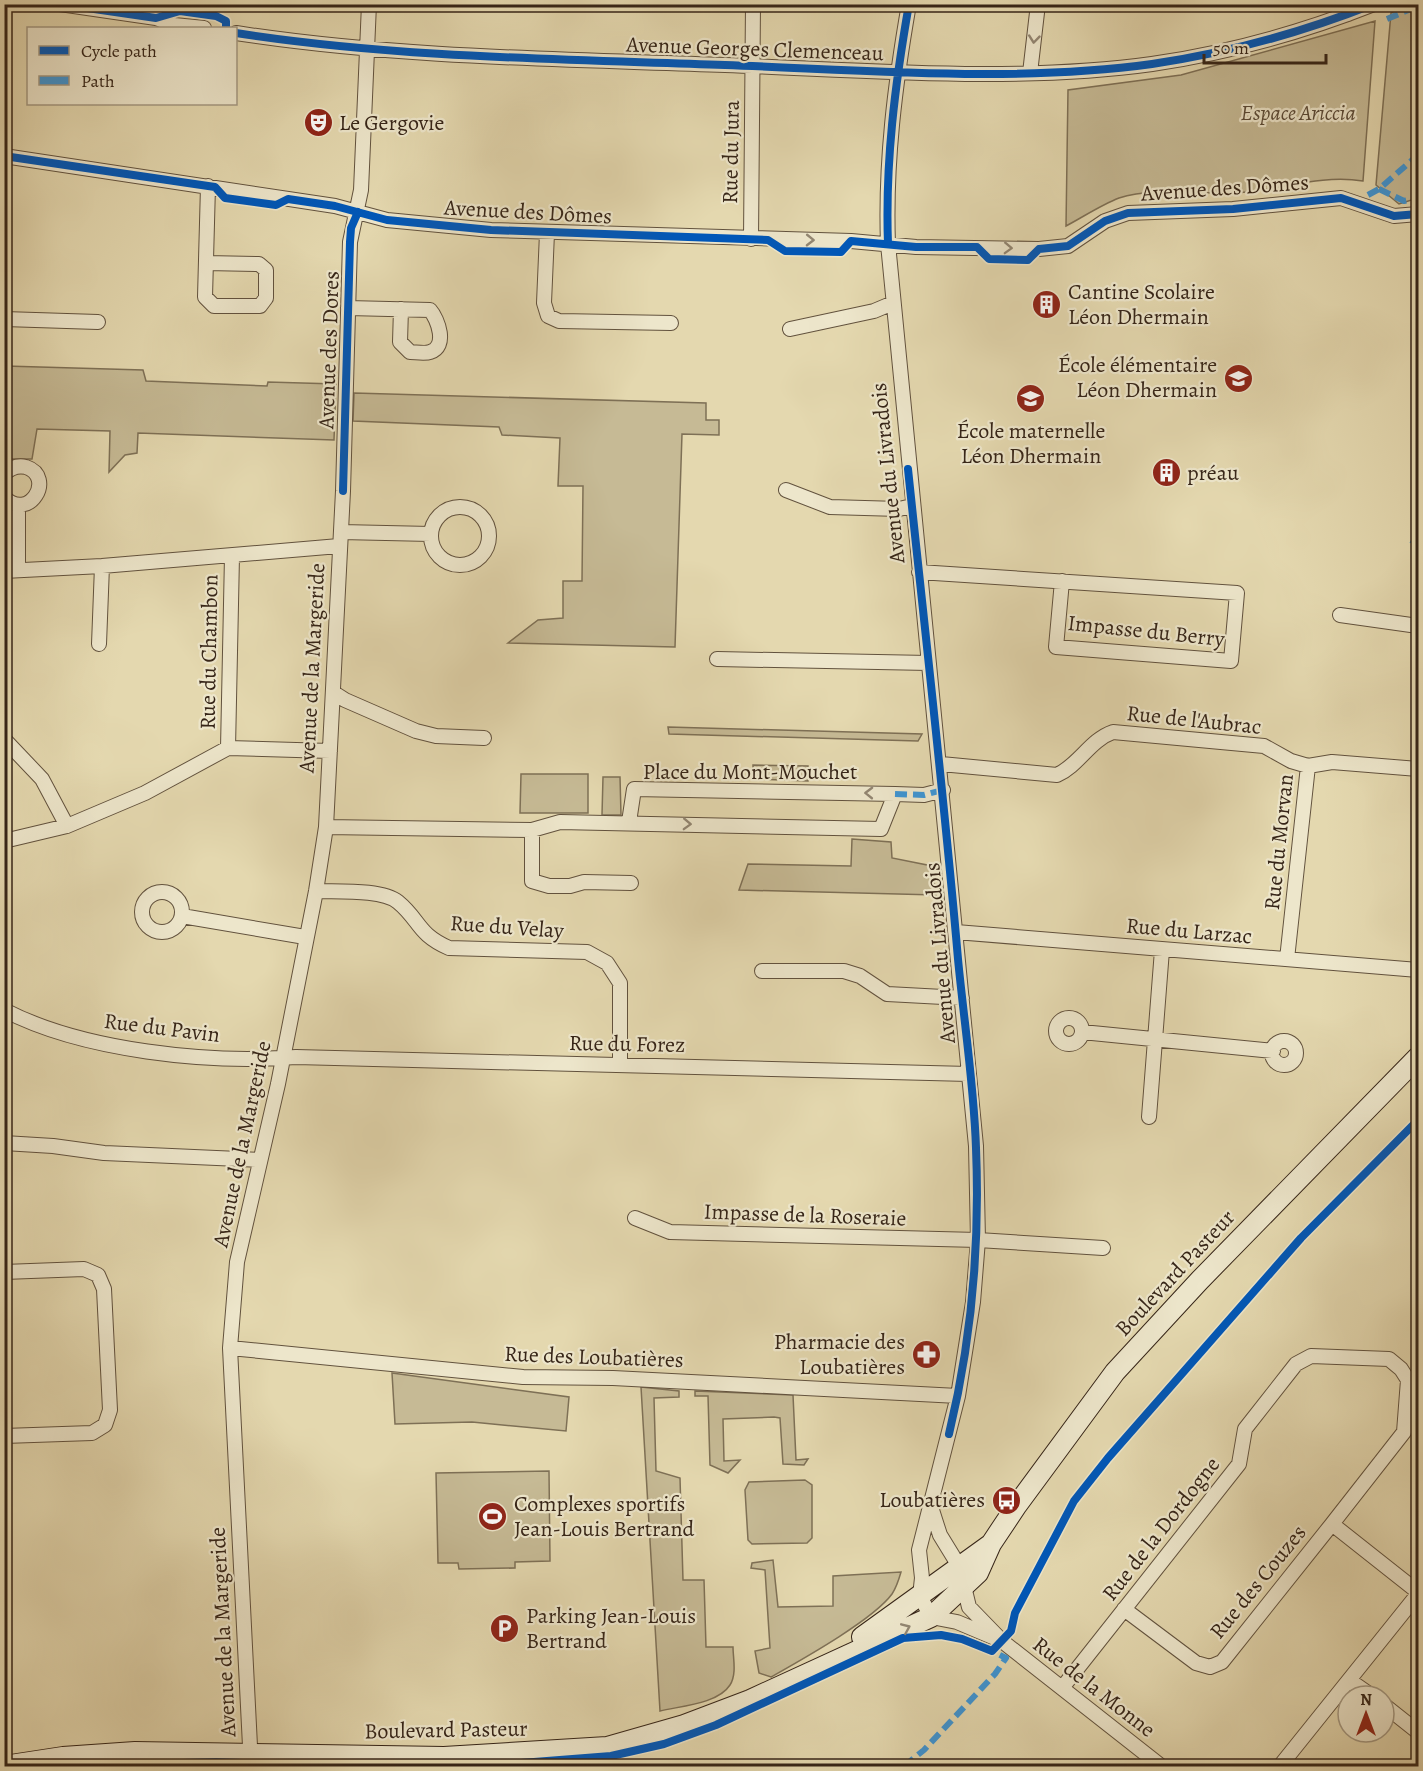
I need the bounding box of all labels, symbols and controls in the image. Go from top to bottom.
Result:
legend [27,27,237,105]
scale bar [1204,27,1326,65]
street label: Avenue Georges Clemenceau [625,29,884,68]
one-way arrow [1028,34,1041,43]
text: 50 m [1213,36,1249,60]
text: Cycle path [81,39,157,63]
text: Path [81,69,115,93]
park label: Espace Ariccia [1240,98,1356,128]
street label: Rue du Jura [715,99,747,204]
theatre icon: Le Gergovie [302,107,334,139]
place label: Le Gergovie [339,108,444,138]
street label: Avenue des Dômes [1139,167,1310,209]
street label: Avenue des Dômes [442,193,613,231]
one-way arrow [805,234,814,247]
one-way arrow [1004,242,1013,254]
street label: Avenue des Dores [311,270,347,431]
place label: Cantine Scolaire Léon Dhermain [1068,277,1215,332]
building icon: Cantine Scolaire Léon Dhermain [1031,289,1063,321]
place label: École élémentaire Léon Dhermain [1058,350,1217,405]
school or university icon: École élémentaire Léon Dhermain [1222,362,1254,394]
street label: Avenue du Livradois [864,381,913,566]
school or university icon: École maternelle Léon Dhermain [1015,383,1047,415]
place label: École maternelle Léon Dhermain [957,416,1105,471]
building icon: préau [1150,457,1182,489]
place label: préau [1187,458,1239,488]
street label: Avenue de la Margeride [291,562,332,775]
street label: Rue du Chambon [193,574,225,730]
street label: Impasse du Berry [1066,608,1226,654]
street label: Rue de l'Aubrac [1125,698,1263,742]
street label: Place du Mont-Mouchet [643,757,857,787]
street label: Rue du Morvan [1257,772,1301,912]
one-way arrow [865,787,874,800]
one-way arrow [683,818,692,830]
street label: Avenue du Livradois [917,861,963,1046]
street label: Rue du Velay [449,908,565,946]
street label: Rue du Larzac [1125,911,1253,951]
street label: Rue du Pavin [102,1006,222,1050]
street label: Rue du Forez [569,1028,685,1060]
street label: Avenue de la Margeride [205,1038,279,1251]
street label: Impasse de la Roseraie [703,1196,907,1234]
street label: Boulevard Pasteur [1108,1203,1242,1343]
place label: Pharmacie des Loubatières [774,1327,905,1382]
street label: Rue des Loubatières [504,1339,684,1375]
pharmacy icon: Pharmacie des Loubatières [910,1339,942,1371]
street label: Rue de la Dordogne [1095,1451,1227,1607]
bus stop icon: Loubatières [990,1484,1022,1516]
place label: Loubatières [879,1485,985,1515]
place label: Complexes sportifs Jean-Louis Bertrand [514,1489,695,1544]
sports icon: Complexes sportifs Jean-Louis Bertrand [477,1501,509,1533]
street label: Rue des Couzes [1203,1519,1313,1645]
street label: Avenue de la Margeride [203,1526,244,1739]
place label: Parking Jean-Louis Bertrand [526,1601,696,1656]
parking icon: Parking Jean-Louis Bertrand [489,1613,521,1645]
one-way arrow [900,1623,911,1635]
street label: Rue de la Monne [1026,1630,1162,1744]
north arrow [1336,1684,1396,1744]
text: N [1360,1689,1372,1711]
street label: Boulevard Pasteur [364,1714,528,1746]

